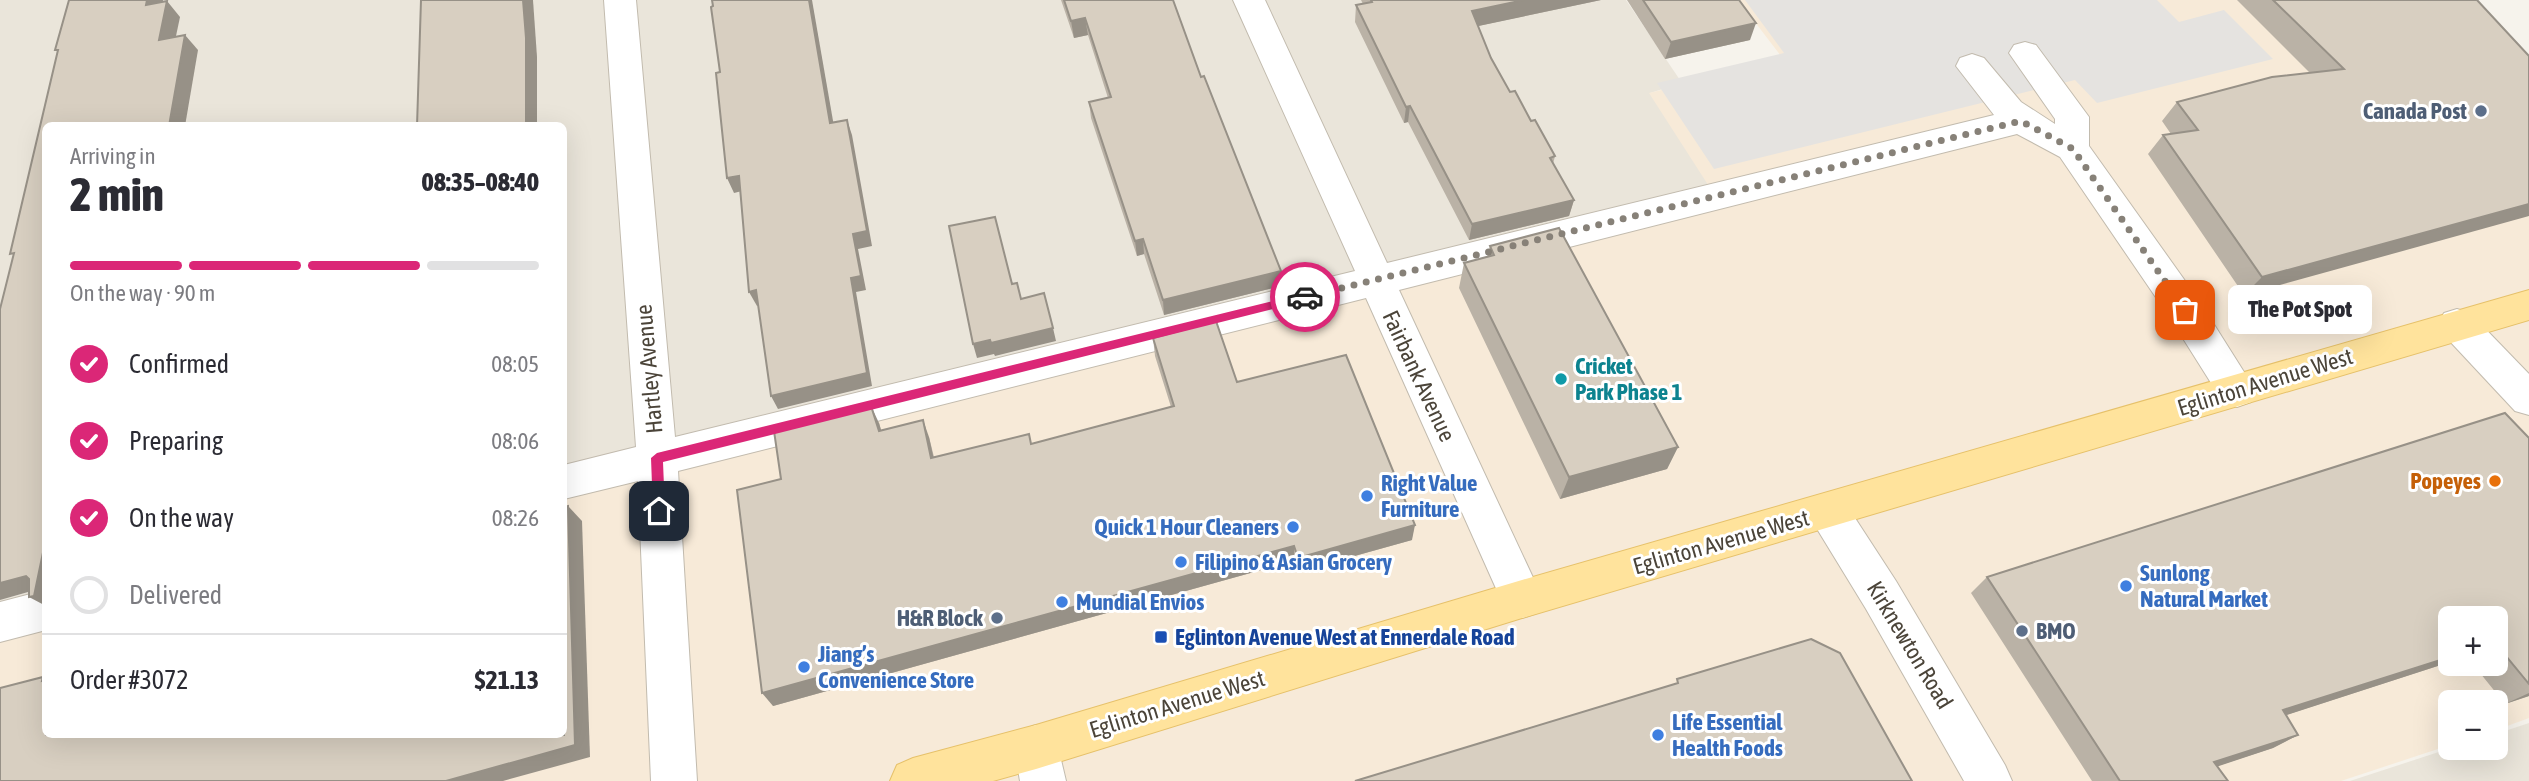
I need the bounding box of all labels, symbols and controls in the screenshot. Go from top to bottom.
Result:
place label: Canada Post [2363,98,2467,124]
marker: Canada Post [2473,103,2489,119]
text: Arriving in [70,143,156,169]
text: 08:35–08:40 [422,167,539,197]
text: 2 min [70,168,164,221]
courier [1270,262,1340,332]
icon: car [1286,278,1324,316]
text: On the way · 90 m [70,280,215,306]
pin [2155,280,2215,340]
callout: The Pot Spot [2227,286,2370,334]
icon: bag [2166,291,2204,329]
text: The Pot Spot [2248,296,2352,322]
street label: Hartley Avenue [630,303,668,435]
street label: Fairbank Avenue [1377,306,1461,446]
street label: Eglinton Avenue West [2174,343,2356,421]
icon: check [70,345,108,383]
text: Confirmed [129,349,229,379]
text: 08:05 [491,351,539,377]
place label: Cricket Park Phase 1 [1575,353,1682,405]
marker: Cricket Park Phase 1 [1553,371,1569,387]
icon: check [70,422,108,460]
text: Preparing [129,426,223,456]
text: 08:06 [491,428,539,454]
place label: Popeyes [2410,468,2481,494]
place label: Right Value Furniture [1381,470,1478,522]
marker: Popeyes [2487,473,2503,489]
pin [629,481,689,541]
marker: Right Value Furniture [1359,488,1375,504]
icon: home [640,492,678,530]
icon: check [70,499,108,537]
text: On the way [129,503,234,533]
street label: Eglinton Avenue West [1630,504,1812,580]
text: 08:26 [492,505,539,531]
place label: Quick 1 Hour Cleaners [1094,514,1279,540]
marker: Quick 1 Hour Cleaners [1285,519,1301,535]
place label: Filipino & Asian Grocery [1195,549,1393,575]
marker: Filipino & Asian Grocery [1173,554,1189,570]
place label: Sunlong Natural Market [2140,560,2268,612]
street label: Kirknewton Road [1862,577,1958,713]
marker: Sunlong Natural Market [2118,578,2134,594]
text: Delivered [129,580,222,610]
place label: Mundial Envios [1076,589,1204,615]
marker: Mundial Envios [1054,594,1070,610]
place label: H&R Block [897,605,984,631]
map controls [2438,606,2508,760]
button: + [2438,606,2508,676]
marker: H&R Block [989,610,1005,626]
place label: BMO [2036,618,2076,644]
marker: BMO [2014,623,2030,639]
place label: Eglinton Avenue West at Ennerdale Road [1175,624,1515,650]
marker: Eglinton Avenue West at Ennerdale Road [1153,629,1169,645]
place label: Jiang’s Convenience Store [817,641,974,693]
marker: Jiang’s Convenience Store [796,659,812,675]
text: Order #3072 [70,665,189,695]
text: $21.13 [475,665,539,695]
street label: Eglinton Avenue West [1086,665,1268,743]
button: − [2438,690,2508,760]
place label: Life Essential Health Foods [1672,709,1783,761]
marker: Life Essential Health Foods [1650,727,1666,743]

